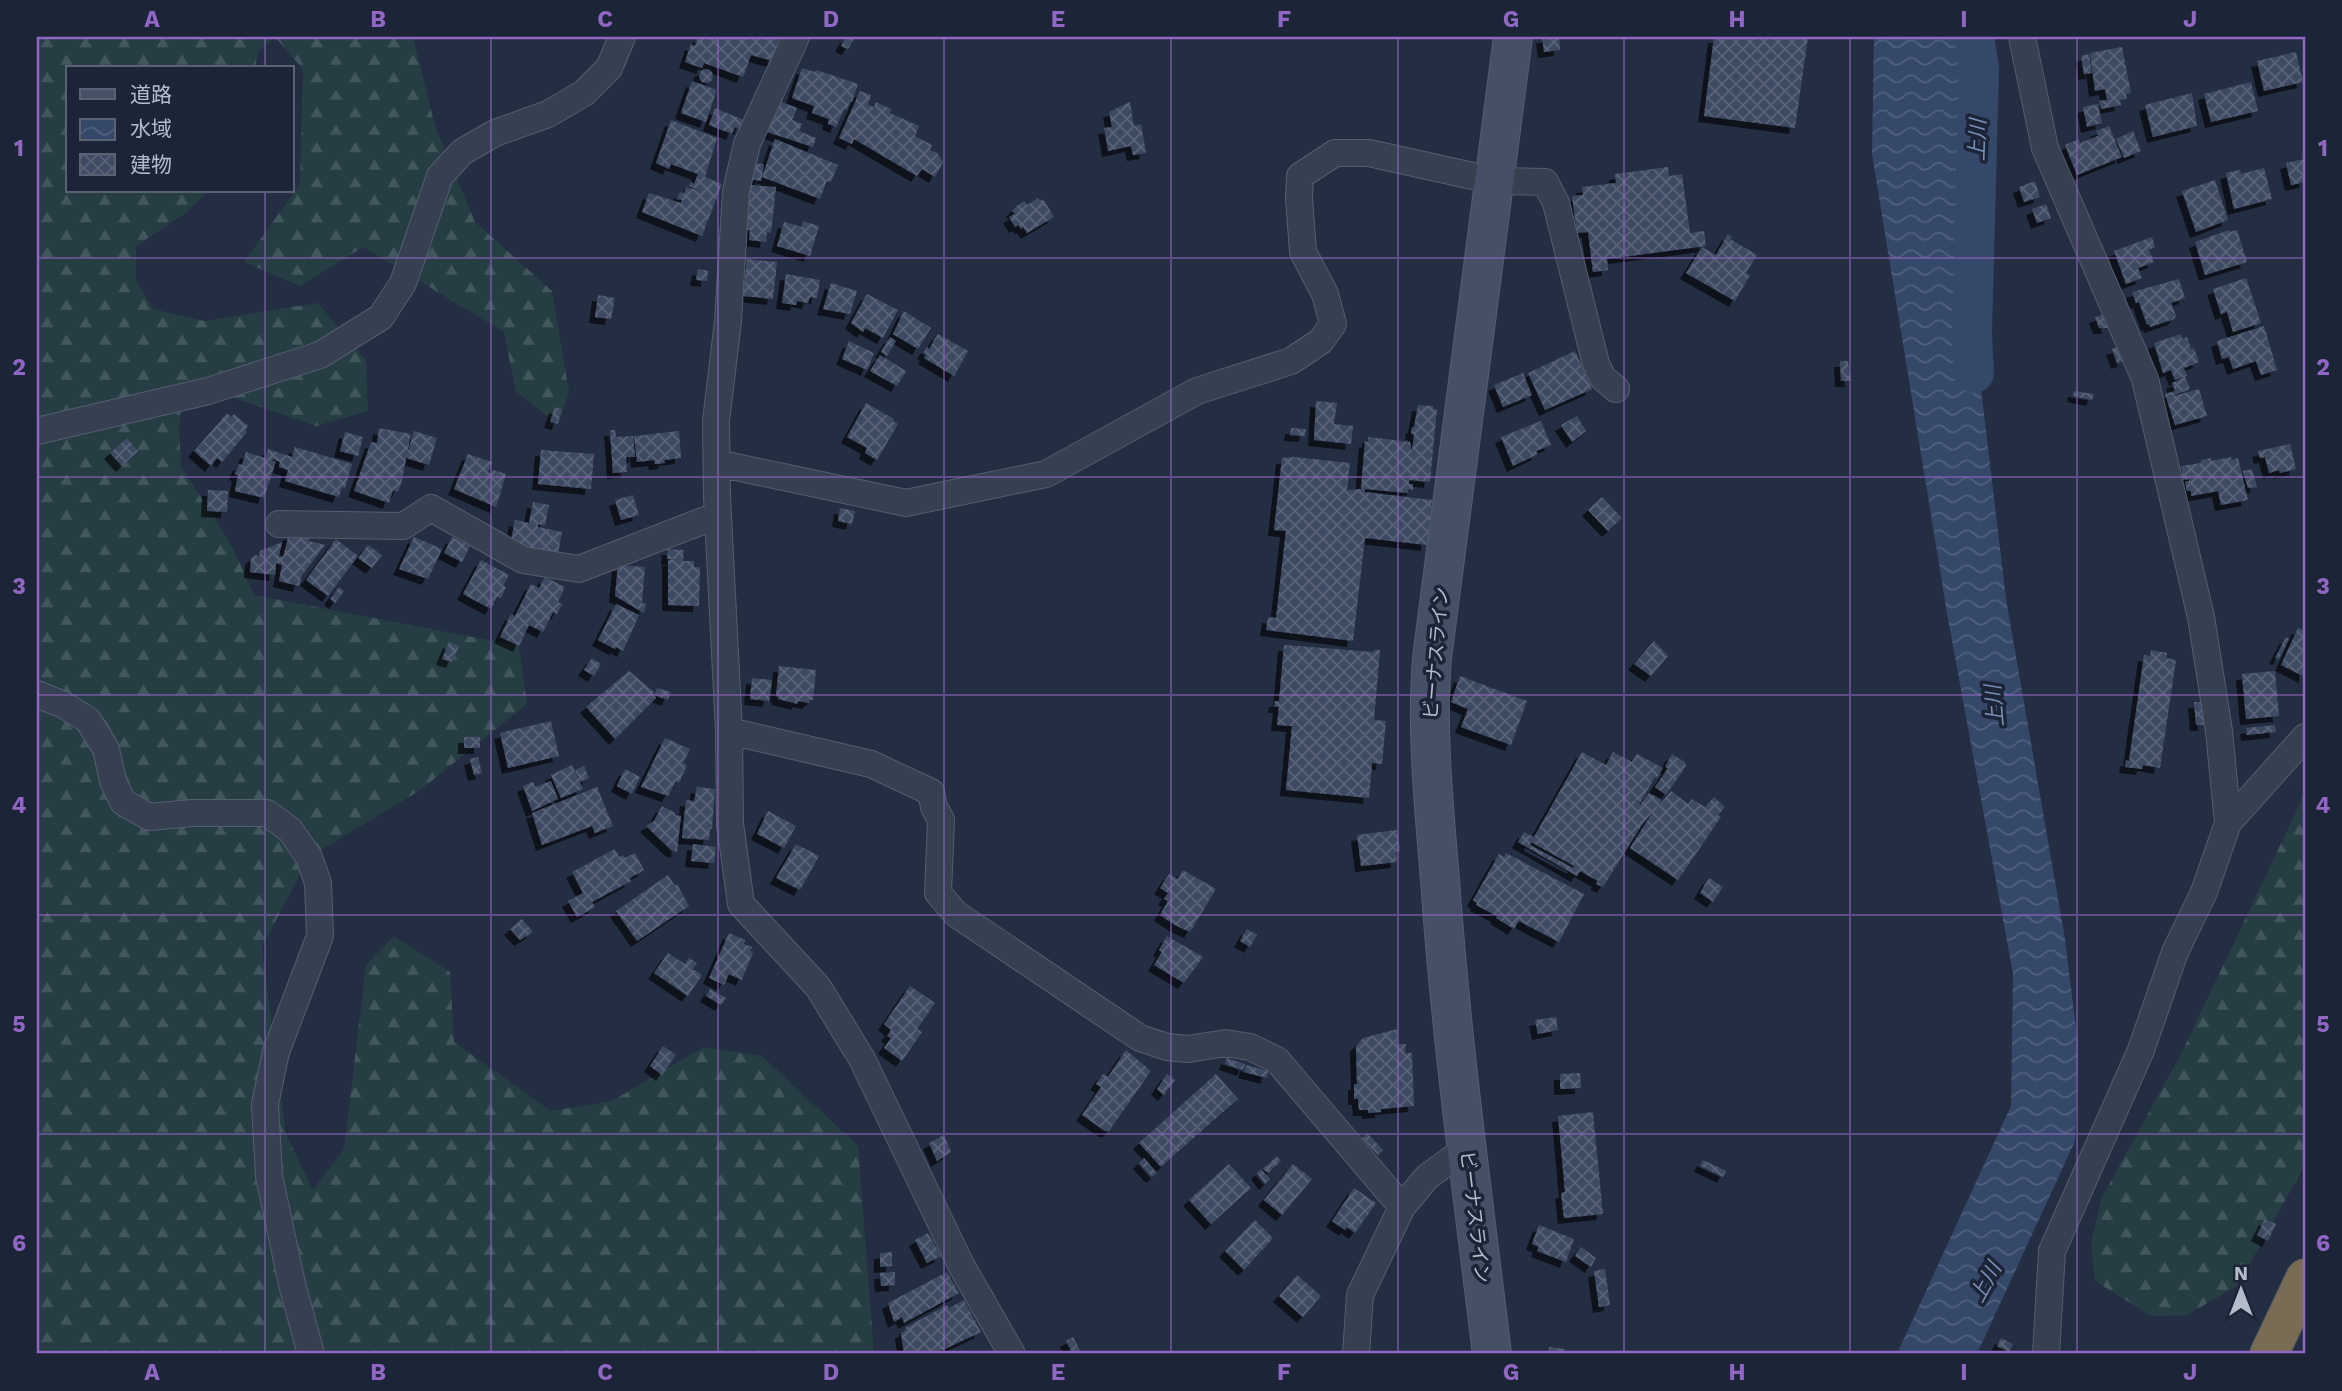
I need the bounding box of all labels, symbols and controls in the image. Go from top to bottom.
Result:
text: A [144,6,160,33]
text: B [370,6,386,33]
text: C [597,6,613,33]
text: D [823,6,839,33]
text: E [1051,6,1065,33]
text: F [1277,6,1291,33]
text: G [1503,6,1519,33]
text: H [1728,6,1746,33]
text: I [1960,6,1968,33]
text: J [2183,6,2197,33]
legend [66,66,294,192]
text: 道路 [130,82,172,107]
text: 水域 [130,116,172,141]
water label: 上川 [1964,117,1990,161]
text: 1 [14,135,24,162]
text: 1 [2318,135,2328,162]
text: 建物 [130,152,172,177]
text: 2 [12,354,26,381]
text: 2 [2316,354,2330,381]
text: 3 [12,573,26,600]
text: 3 [2316,573,2330,600]
street label: ビーナスライン [1419,586,1453,720]
water label: 上川 [1980,682,2008,728]
text: 4 [12,792,27,819]
text: 4 [2316,792,2331,819]
text: 5 [12,1011,26,1038]
text: 5 [2316,1011,2330,1038]
street label: ビーナスライン [1455,1150,1495,1284]
text: 6 [12,1230,26,1257]
text: 6 [2316,1230,2330,1257]
north arrow [2206,1254,2276,1324]
water label: 上川 [1964,1256,2007,1306]
text: N [2234,1262,2248,1285]
text: A [144,1359,160,1386]
text: B [370,1359,386,1386]
text: C [597,1359,613,1386]
text: D [823,1359,839,1386]
text: E [1051,1359,1065,1386]
text: F [1277,1359,1291,1386]
text: G [1503,1359,1519,1386]
text: H [1728,1359,1746,1386]
text: I [1960,1359,1968,1386]
text: J [2183,1359,2197,1386]

